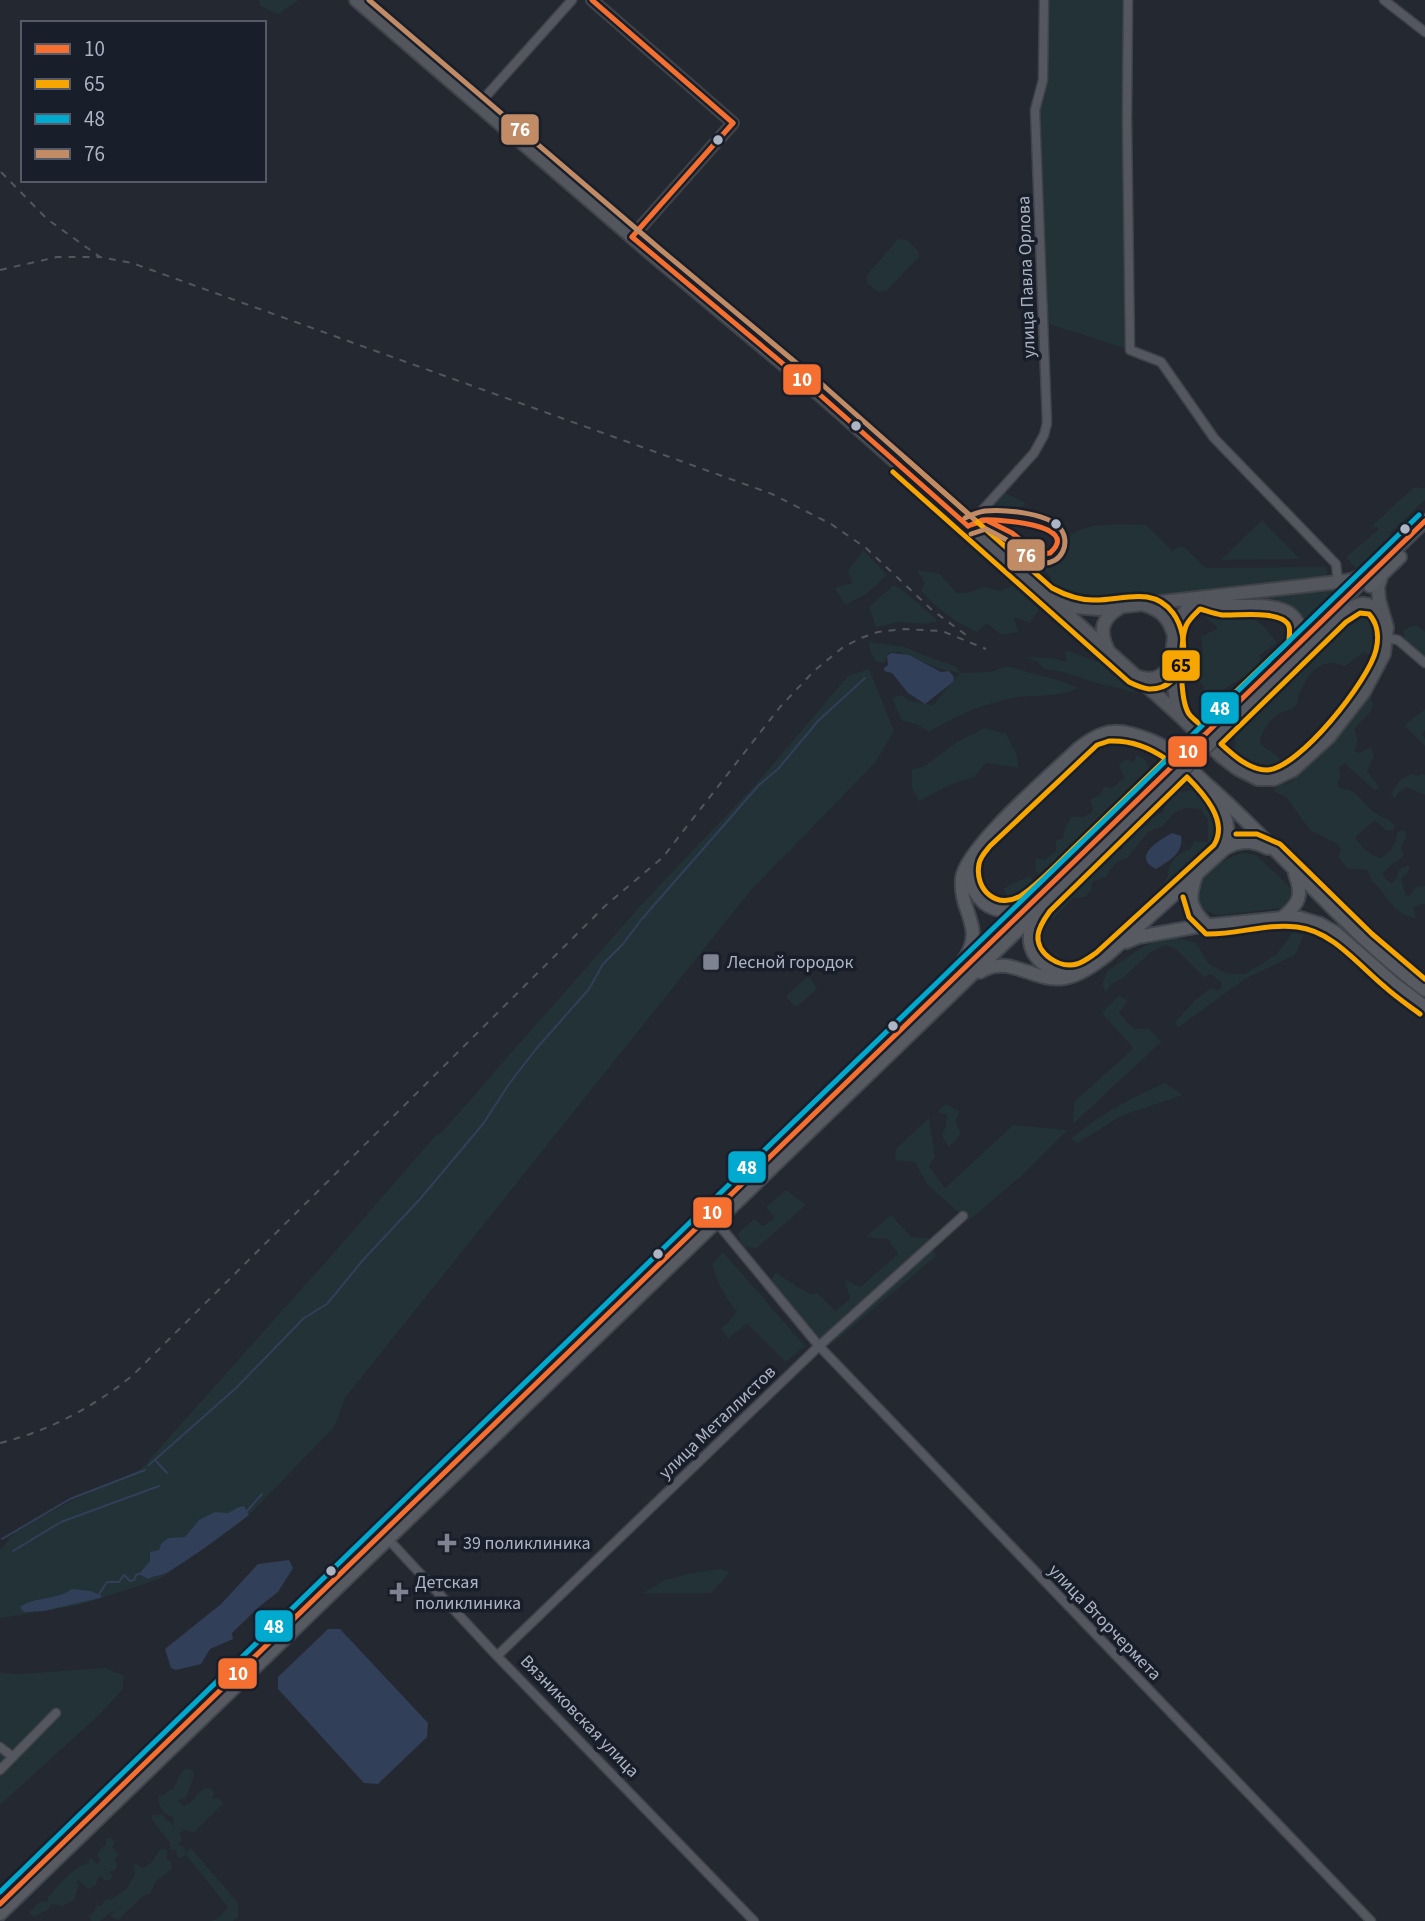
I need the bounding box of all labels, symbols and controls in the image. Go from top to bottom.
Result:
legend [21,21,266,182]
text: 10 [84,34,105,64]
text: 65 [84,69,105,99]
text: 48 [84,104,105,134]
line badge: 76 [500,113,540,146]
text: 76 [510,117,530,144]
unlabelled marker [711,133,725,147]
text: 76 [84,139,105,169]
street label: улица Павла Орлова [1011,195,1042,359]
line badge: 10 [782,363,822,396]
text: 10 [792,367,812,394]
unlabelled marker [849,419,863,433]
unlabelled marker [1049,517,1063,531]
unlabelled marker [1398,522,1412,536]
line badge: 76 [1006,538,1046,572]
text: 76 [1016,543,1036,570]
line badge: 65 [1161,649,1201,682]
text: 65 [1171,653,1191,680]
line badge: 48 [1200,691,1240,725]
text: 48 [1210,696,1230,723]
line badge: 10 [1167,735,1208,768]
text: 10 [1178,739,1198,766]
place label: Лесной городок [727,950,854,975]
marker: Лесной городок [701,952,721,972]
unlabelled marker [886,1019,900,1033]
line badge: 48 [727,1150,767,1184]
text: 48 [737,1155,757,1182]
line badge: 10 [692,1196,733,1229]
text: 10 [702,1200,722,1227]
unlabelled marker [651,1247,665,1261]
street label: улица Металлистов [653,1360,781,1485]
place label: 39 поликлиника [463,1531,591,1556]
marker: 39 поликлиника [437,1533,457,1553]
street label: улица Вторчермета [1042,1558,1167,1686]
unlabelled marker [324,1564,338,1578]
place label: Детская поликлиника [415,1570,521,1616]
marker: Детская поликлиника [389,1582,409,1602]
line badge: 48 [254,1609,294,1643]
text: 48 [264,1614,284,1641]
street label: Вязниковская улица [514,1649,645,1783]
line badge: 10 [217,1657,258,1690]
text: 10 [228,1661,248,1688]

